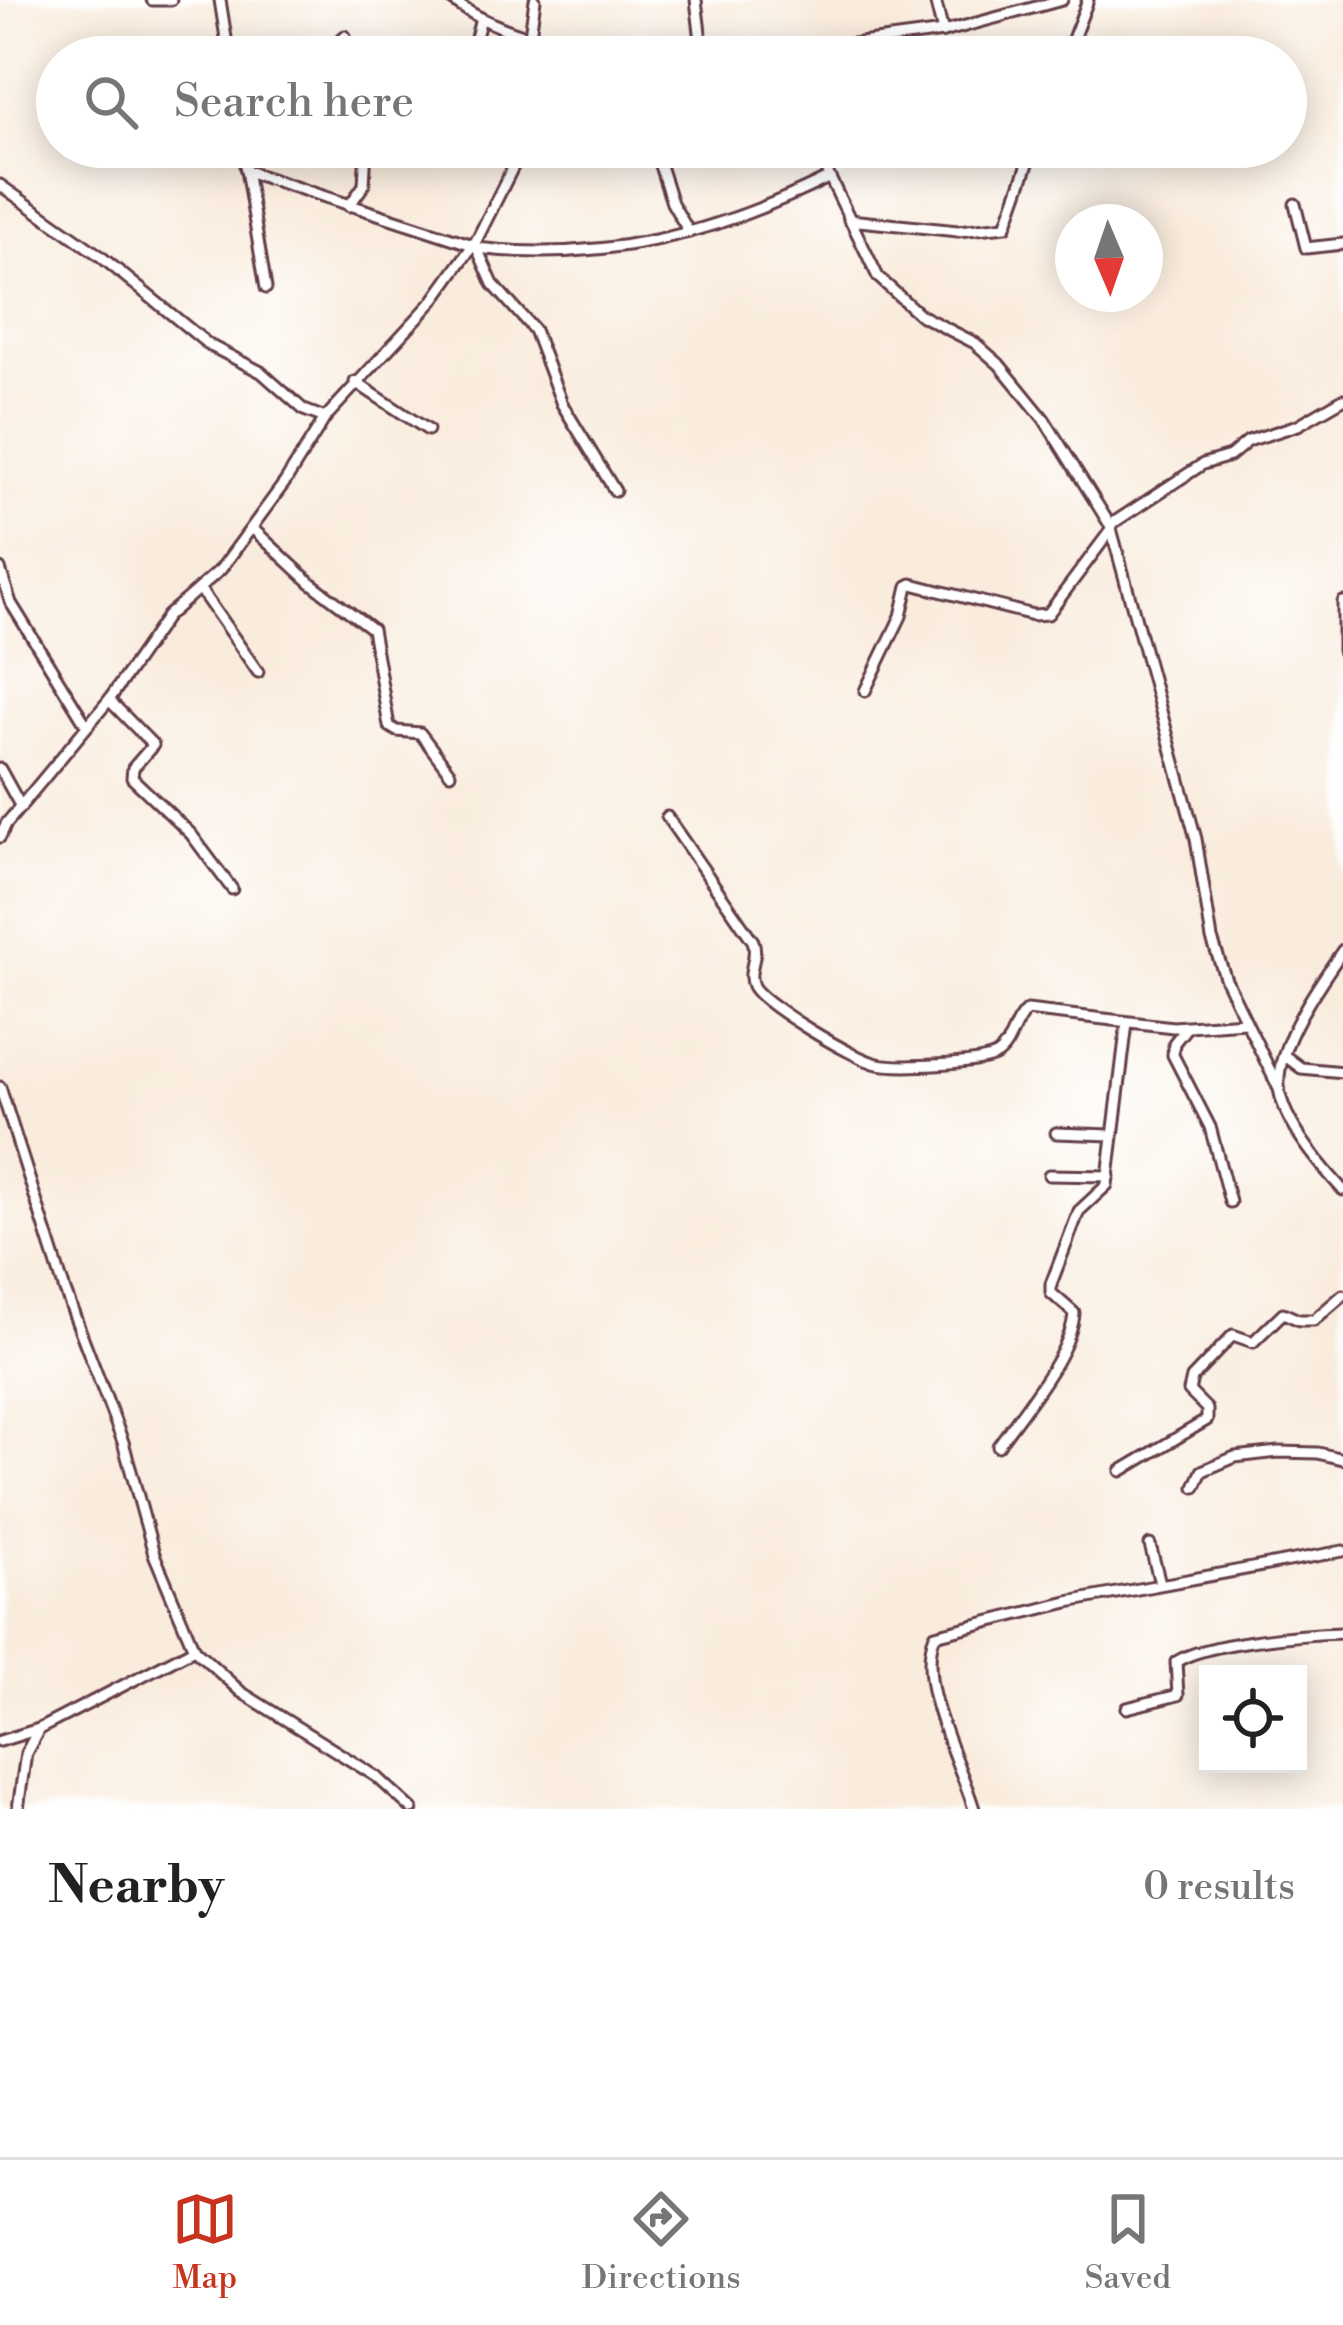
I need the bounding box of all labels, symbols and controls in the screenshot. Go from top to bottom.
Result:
search box [36,36,1307,168]
icon: search [78,69,144,135]
text: Search here [174,74,414,131]
north arrow [1055,204,1163,312]
map controls [1199,1665,1307,1773]
button: locate [1199,1665,1307,1773]
text: Nearby [48,1855,224,1919]
text: 0 results [1143,1863,1295,1912]
tab: Map [172,2186,238,2299]
tab: Directions [582,2186,741,2299]
tab: Saved [1084,2186,1171,2299]

